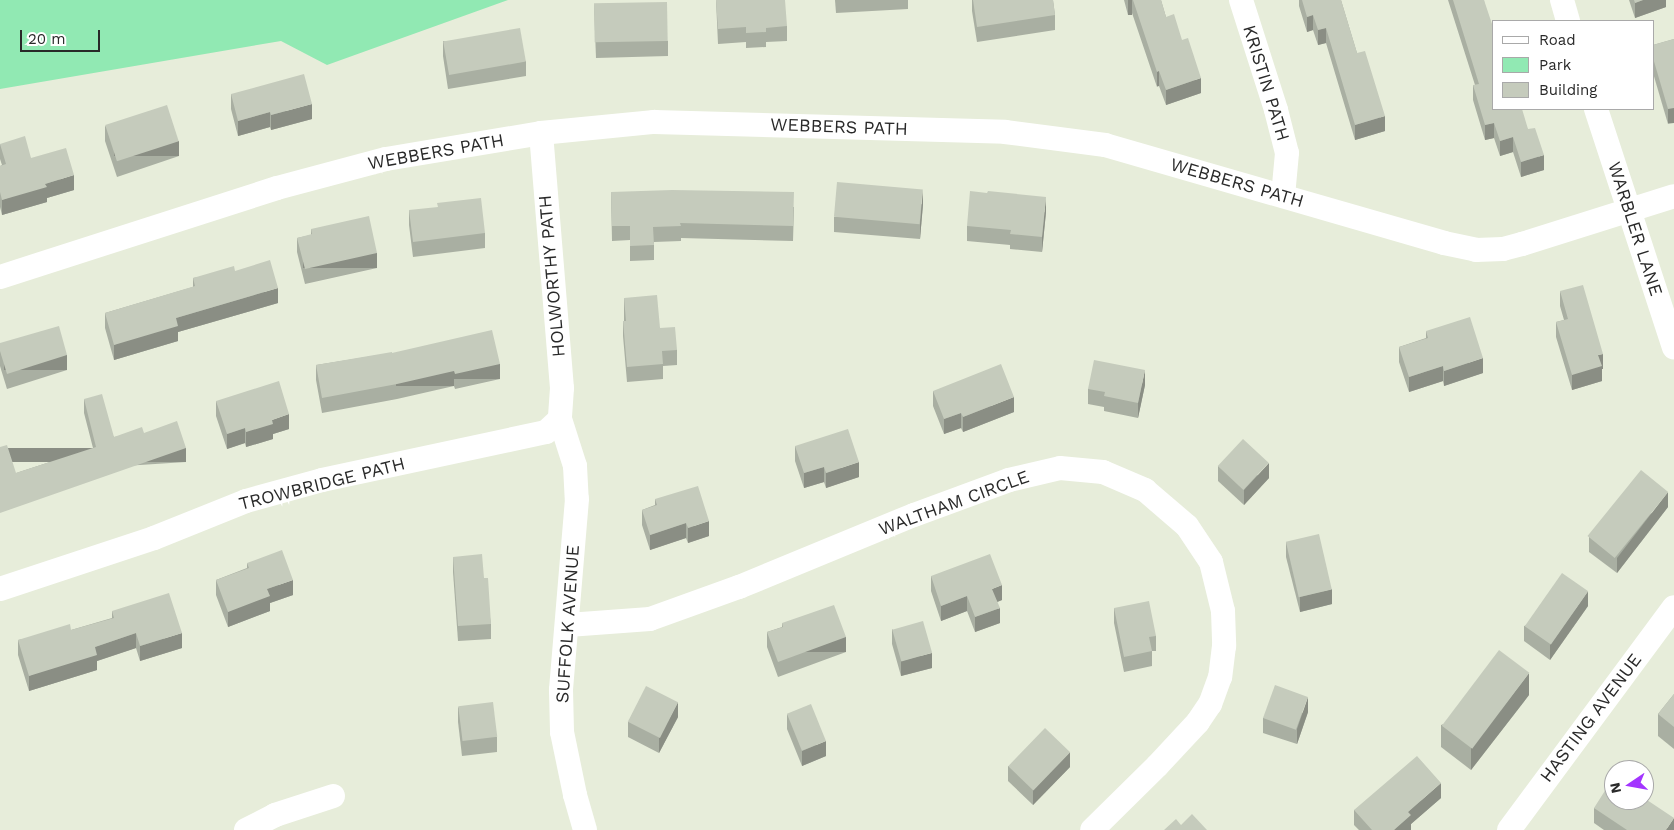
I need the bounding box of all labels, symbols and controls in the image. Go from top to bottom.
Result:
scale bar [22,20,102,52]
legend [1492,20,1654,110]
street label: KRISTIN PATH [1238,22,1294,144]
text: 20 m [28,30,66,48]
text: Road [1539,31,1576,49]
text: Park [1539,56,1571,74]
text: Building [1539,81,1597,99]
street label: WEBBERS PATH [770,114,908,140]
street label: WEBBERS PATH [366,129,506,175]
street label: WEBBERS PATH [1168,154,1306,212]
street label: WARBLER LANE [1603,159,1667,299]
street label: HOLWORTHY PATH [534,194,570,358]
street label: TROWBRIDGE PATH [237,453,407,515]
street label: WALTHAM CIRCLE [876,466,1032,540]
street label: SUFFOLK AVENUE [552,544,584,704]
street label: HASTING AVENUE [1535,649,1647,787]
north arrow [1604,760,1654,810]

